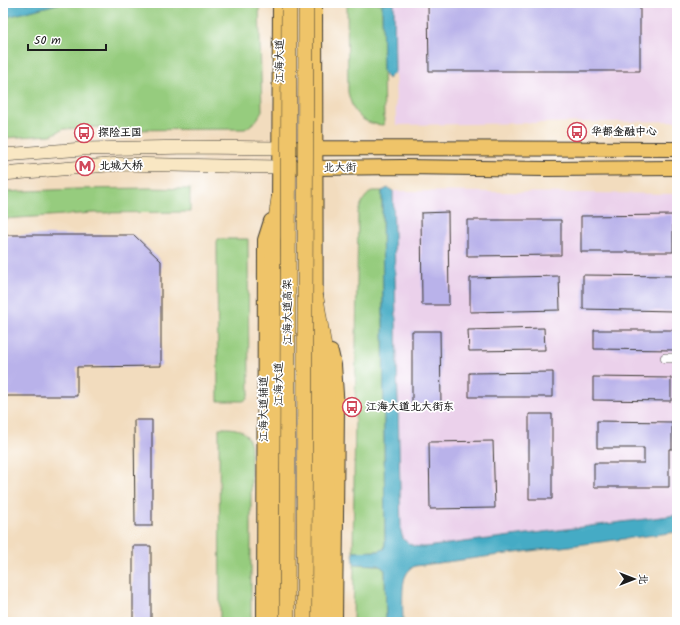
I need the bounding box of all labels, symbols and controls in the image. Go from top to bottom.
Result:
scale bar [28,26,106,52]
text: 50 m [34,31,61,50]
street label: 江海大道 [271,39,289,83]
bus stop icon: 华都金融中心 [566,121,588,143]
bus stop icon: 探险王国 [73,122,95,144]
place label: 华都金融中心 [591,123,657,141]
place label: 探险王国 [98,124,142,142]
metro station icon: 北城大桥 [74,155,96,177]
place label: 北城大桥 [99,157,143,175]
street label: 北大街 [323,159,358,177]
street label: 江海大道高架 [279,279,297,345]
street label: 江海大道 [270,362,288,406]
street label: 江海大道辅道 [255,376,273,442]
bus stop icon: 江海大道北大街东 [341,396,363,418]
place label: 江海大道北大街东 [366,398,454,416]
north arrow [614,559,654,599]
text: 北 [634,574,652,585]

